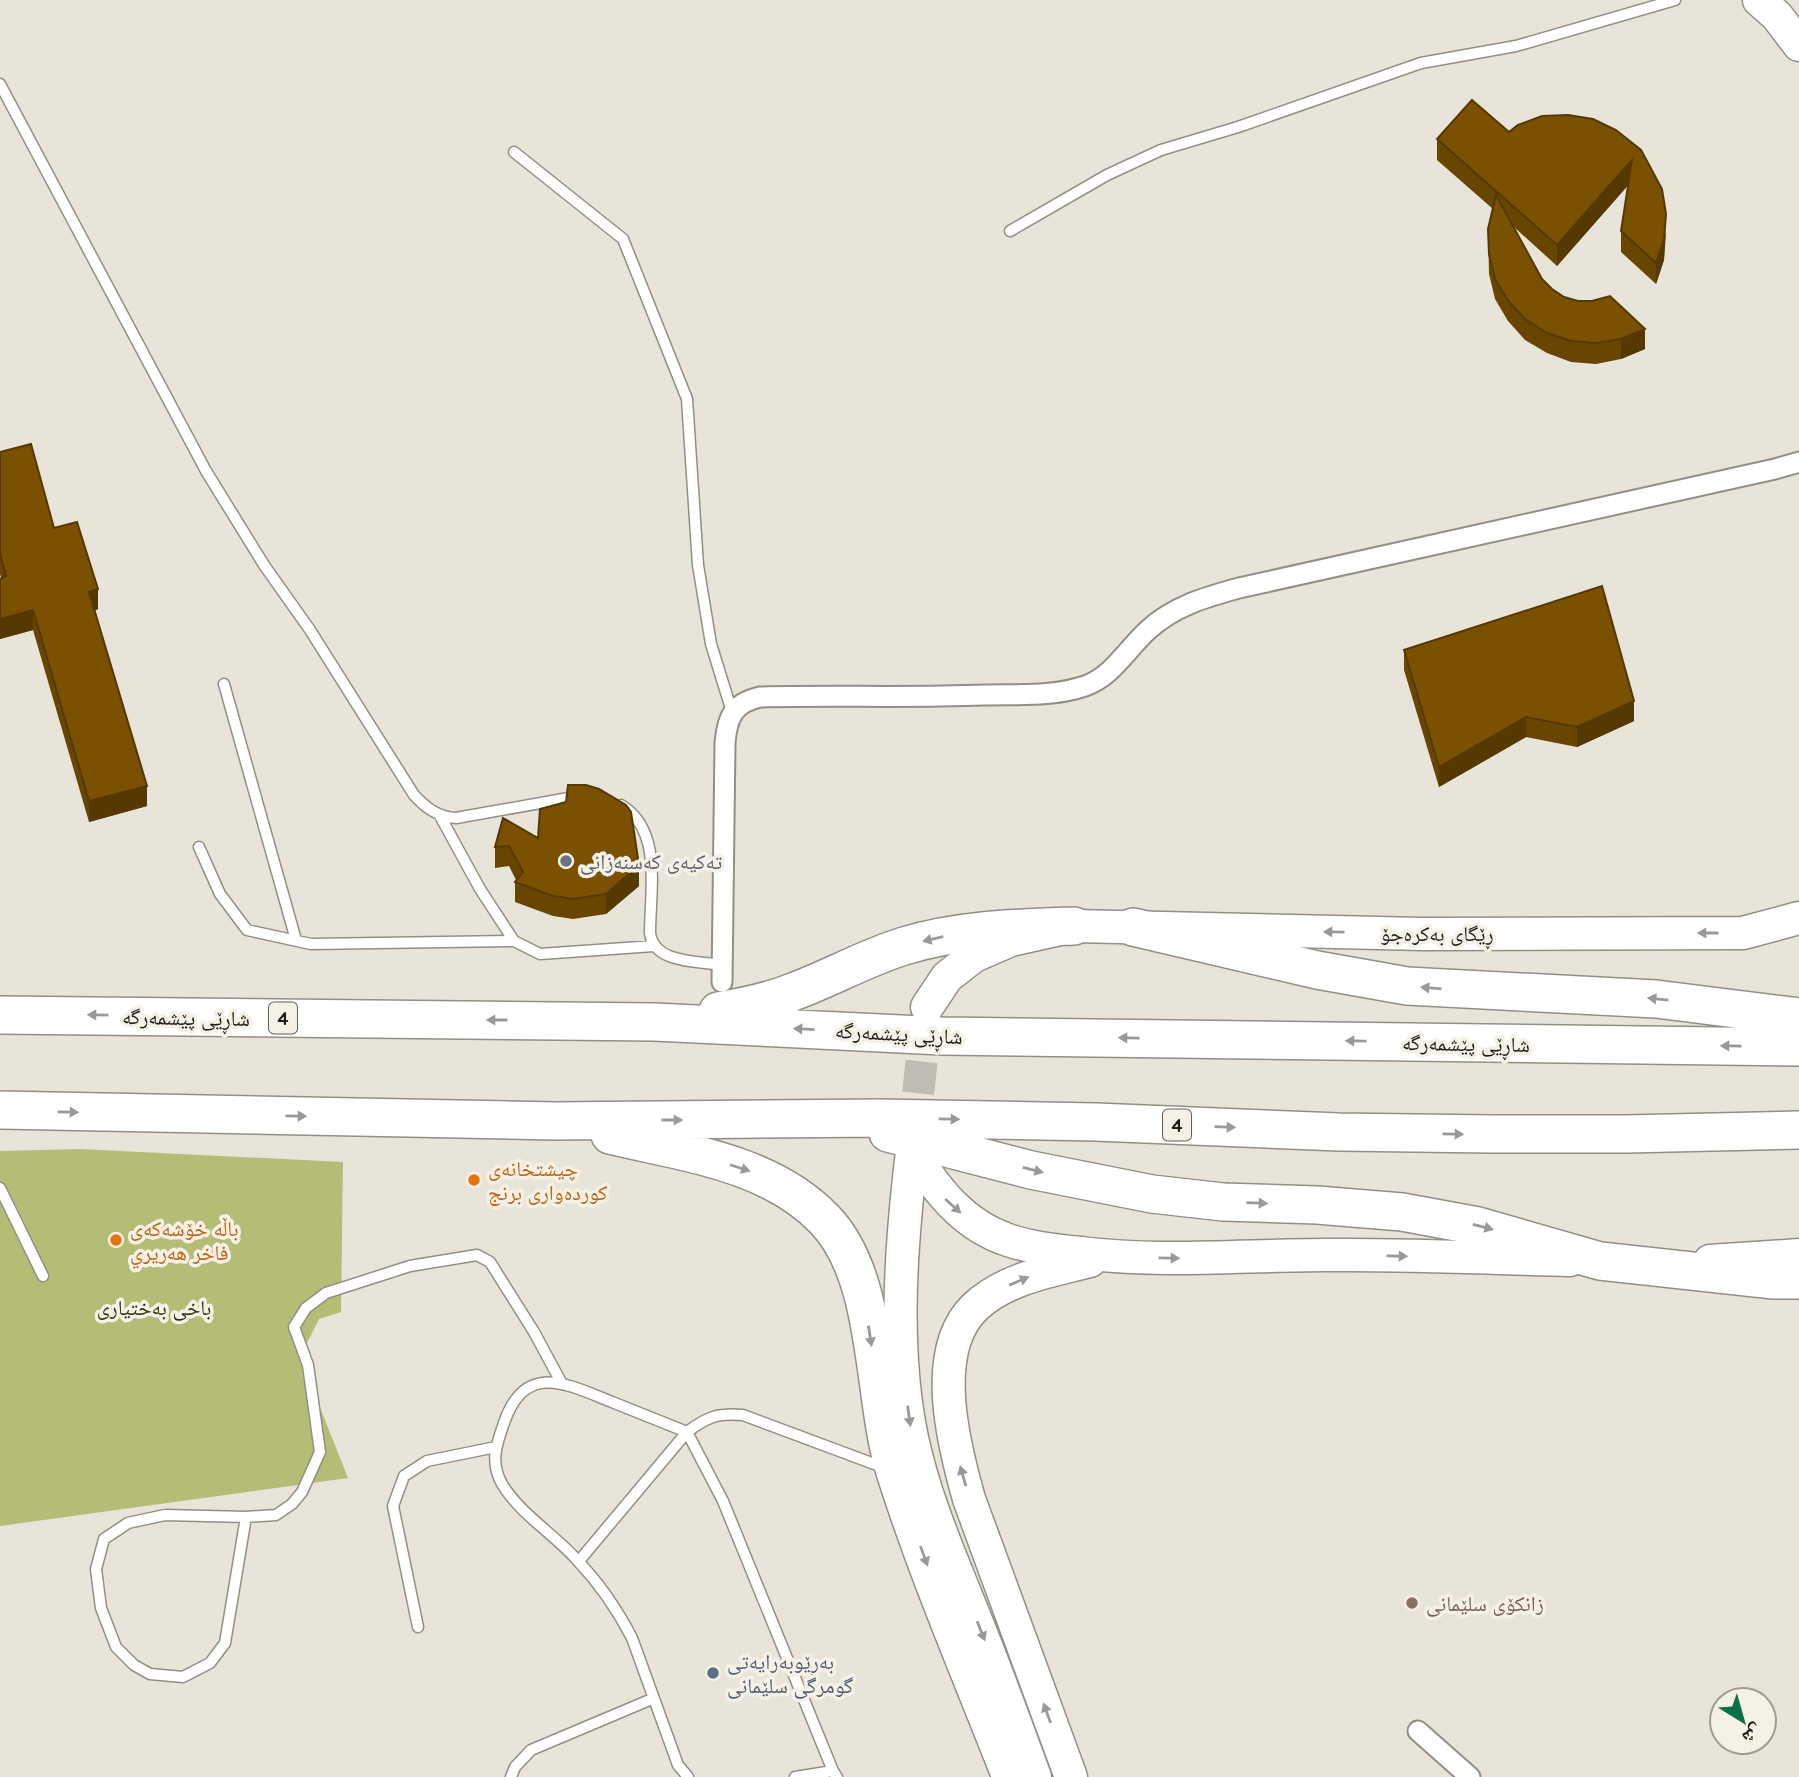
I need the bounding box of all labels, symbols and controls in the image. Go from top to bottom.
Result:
place label: تەکیەی کەسنەزانی [580,848,722,875]
marker: تەکیەی کەسنەزانی [558,853,574,869]
street label: ڕێگای بەکرەجۆ [1380,920,1494,950]
one-way arrow [1322,926,1344,937]
one-way arrow [1697,927,1719,938]
one-way arrow [922,934,944,945]
one-way arrow [1420,982,1442,993]
one-way arrow [1647,994,1669,1005]
road number: 4 [269,1002,297,1034]
street label: شاڕێی پێشمەرگە [122,1003,250,1036]
one-way arrow [87,1009,109,1021]
one-way arrow [486,1014,508,1026]
street label: شاڕێی پێشمەرگە [834,1017,963,1054]
one-way arrow [792,1023,814,1034]
street label: شاڕێی پێشمەرگە [1402,1029,1530,1062]
one-way arrow [1118,1033,1140,1044]
one-way arrow [1345,1036,1367,1047]
one-way arrow [1720,1040,1742,1052]
one-way arrow [57,1106,79,1117]
one-way arrow [285,1110,307,1122]
road number: 4 [1163,1110,1191,1140]
one-way arrow [938,1113,960,1125]
one-way arrow [662,1114,684,1126]
one-way arrow [1214,1122,1236,1133]
one-way arrow [1442,1128,1464,1139]
place label: چيشتخانەی کوردەواری برنج [488,1155,608,1206]
one-way arrow [730,1163,751,1174]
one-way arrow [1022,1165,1044,1176]
marker: چيشتخانەی کوردەواری برنج [466,1172,482,1188]
one-way arrow [944,1198,962,1214]
one-way arrow [1247,1198,1269,1209]
place label: باڵە خۆشەکەی فاخر هەريري [130,1215,238,1269]
one-way arrow [1472,1222,1494,1233]
marker: باڵە خۆشەکەی فاخر هەريري [108,1232,124,1248]
one-way arrow [1386,1251,1408,1262]
one-way arrow [1158,1252,1180,1264]
one-way arrow [1009,1276,1030,1287]
park label: باخی بەختیاری [97,1294,211,1321]
one-way arrow [865,1325,876,1347]
one-way arrow [904,1405,915,1427]
one-way arrow [957,1465,967,1486]
one-way arrow [919,1546,930,1567]
place label: زانکۆی سلێمانی [1426,1590,1544,1617]
marker: زانکۆی سلێمانی [1404,1595,1420,1611]
one-way arrow [975,1621,986,1642]
place label: بەڕێوبەرایەتی گومرگی سلێمانی [727,1648,853,1699]
marker: بەڕێوبەرایەتی گومرگی سلێمانی [705,1665,721,1681]
north arrow [1708,1686,1778,1756]
one-way arrow [1042,1702,1053,1723]
text: ش [1738,1719,1769,1750]

